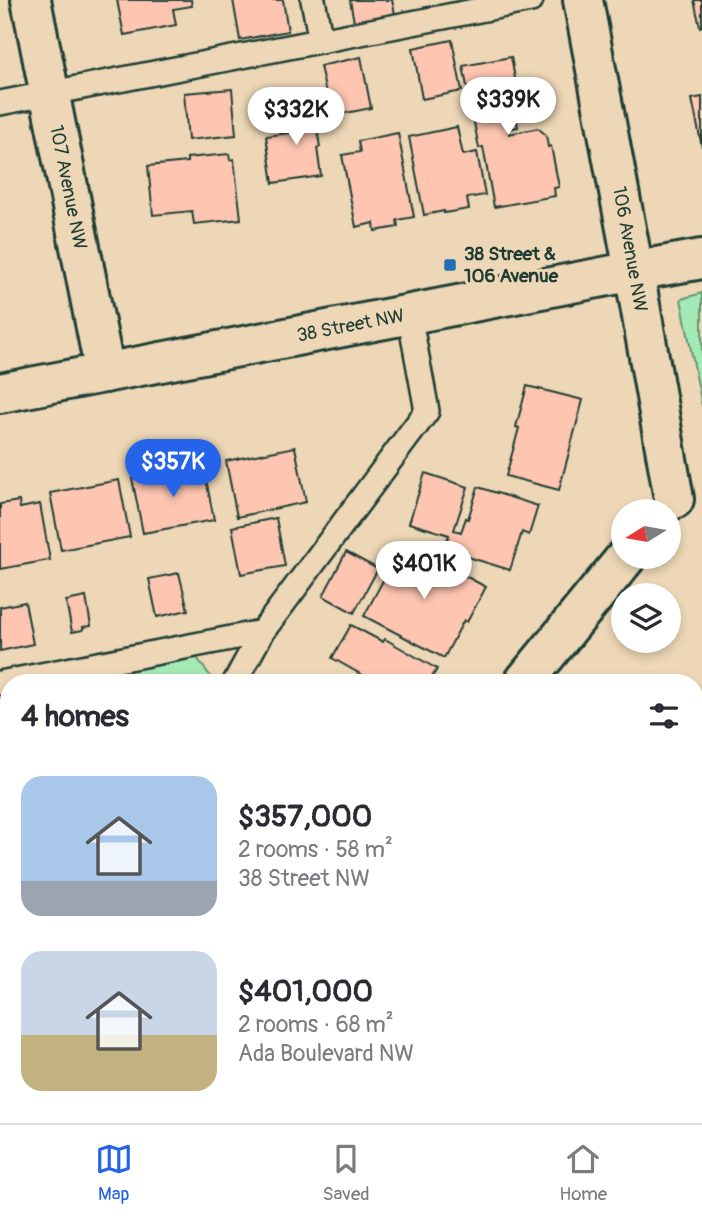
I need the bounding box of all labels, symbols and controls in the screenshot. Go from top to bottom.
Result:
pin: $339K [459,78,557,137]
text: $339K [476,85,540,114]
pin: $332K [247,88,345,147]
text: $332K [264,95,328,124]
street label: 107 Avenue NW [44,123,92,252]
street label: 106 Avenue NW [607,184,653,314]
place label: 38 Street & 106 Avenue [464,242,559,288]
marker: 38 Street & 106 Avenue [442,257,458,273]
street label: 38 Street NW [295,303,406,348]
pin: $357K [124,440,222,499]
text: $357K [141,447,205,476]
north arrow [611,499,681,569]
map controls [611,499,681,653]
pin: $401K [375,542,473,601]
text: $401K [392,549,456,578]
button: layers [611,583,681,653]
icon: filters [645,697,683,735]
text: 4 homes [21,698,129,735]
text: $357,000 [238,798,372,835]
icon: home [77,804,161,888]
text: 2 rooms · 58 m² [238,835,393,864]
text: 38 Street NW [238,864,370,893]
text: $401,000 [238,973,373,1010]
icon: home [77,979,161,1063]
text: 2 rooms · 68 m² [238,1010,394,1039]
text: Ada Boulevard NW [238,1039,414,1068]
tab: Map [95,1140,133,1206]
tab: Saved [322,1140,370,1206]
tab: Home [559,1140,607,1206]

